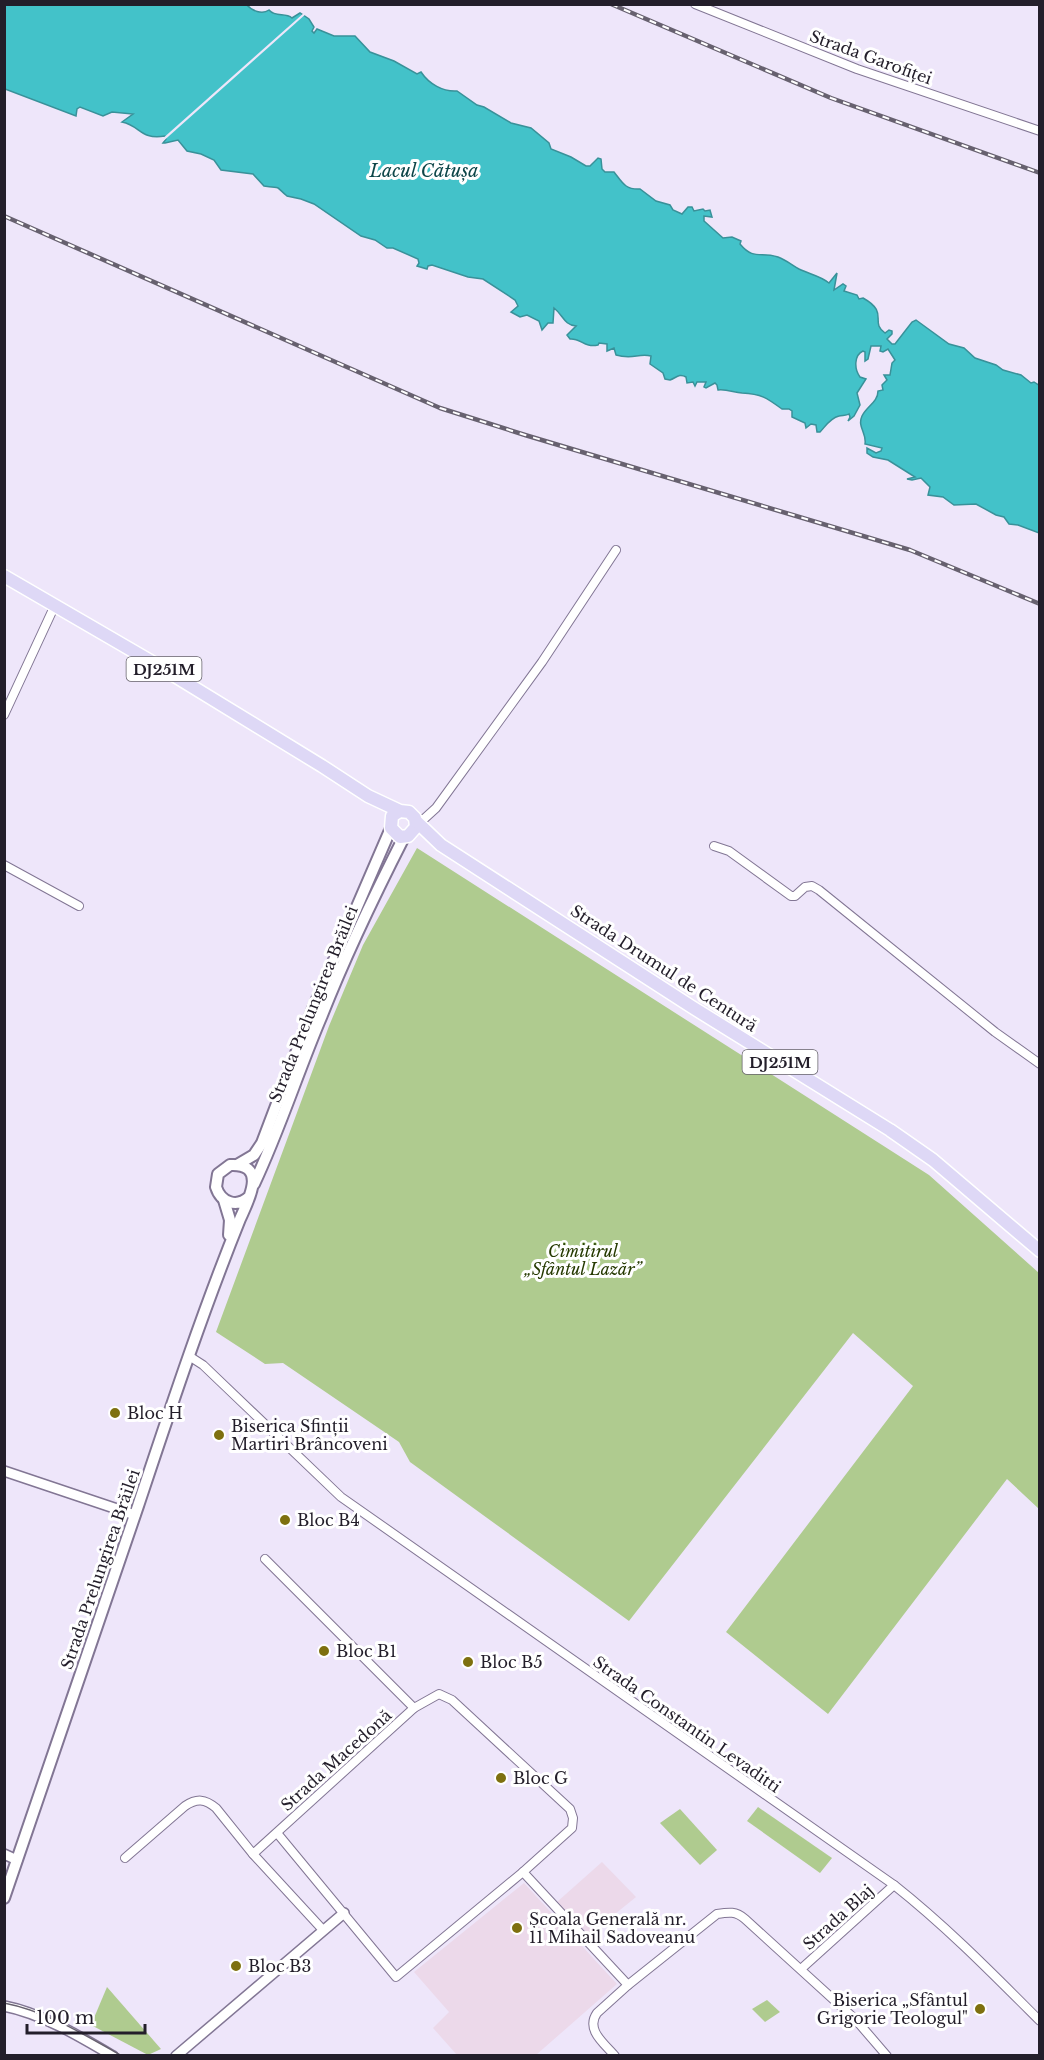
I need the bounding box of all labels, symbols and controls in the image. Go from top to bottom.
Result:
street label: Strada Garofiței [807,26,935,90]
water label: Lacul Cătușa [368,160,479,182]
road number: DJ251M [126,657,201,681]
street label: Strada Drumul de Centură [567,900,761,1036]
street label: Strada Prelungirea Brăilei [264,902,362,1105]
road number: DJ251M [742,1050,818,1074]
park label: Cimitirul „Sfântul Lazăr” [524,1241,643,1279]
place label: Bloc H [127,1403,183,1423]
marker: Bloc H [108,1406,122,1420]
place label: Biserica Sfinții Martiri Brâncoveni [231,1416,388,1454]
marker: Biserica Sfinții Martiri Brâncoveni [212,1428,226,1442]
street label: Strada Prelungirea Brăilei [56,1466,144,1672]
place label: Bloc B4 [297,1510,360,1530]
marker: Bloc B4 [278,1513,292,1527]
place label: Bloc B1 [336,1641,397,1661]
marker: Bloc B1 [317,1644,331,1658]
street label: Strada Constantin Levaditti [589,1651,785,1797]
place label: Bloc B5 [480,1652,542,1672]
marker: Bloc B5 [461,1655,475,1669]
street label: Strada Macedonă [277,1705,396,1815]
place label: Bloc G [513,1768,568,1788]
marker: Bloc G [494,1771,508,1785]
street label: Strada Blaj [799,1880,877,1954]
place label: Școala Generală nr. 11 Mihail Sadoveanu [529,1909,695,1947]
marker: Școala Generală nr. 11 Mihail Sadoveanu [510,1921,524,1935]
place label: Bloc B3 [248,1956,311,1976]
marker: Bloc B3 [229,1959,243,1973]
place label: Biserica „Sfântul Grigorie Teologul" [817,1990,968,2028]
scale bar [27,1997,146,2035]
marker: Biserica „Sfântul Grigorie Teologul" [973,2002,987,2016]
text: 100 m [36,2007,94,2029]

